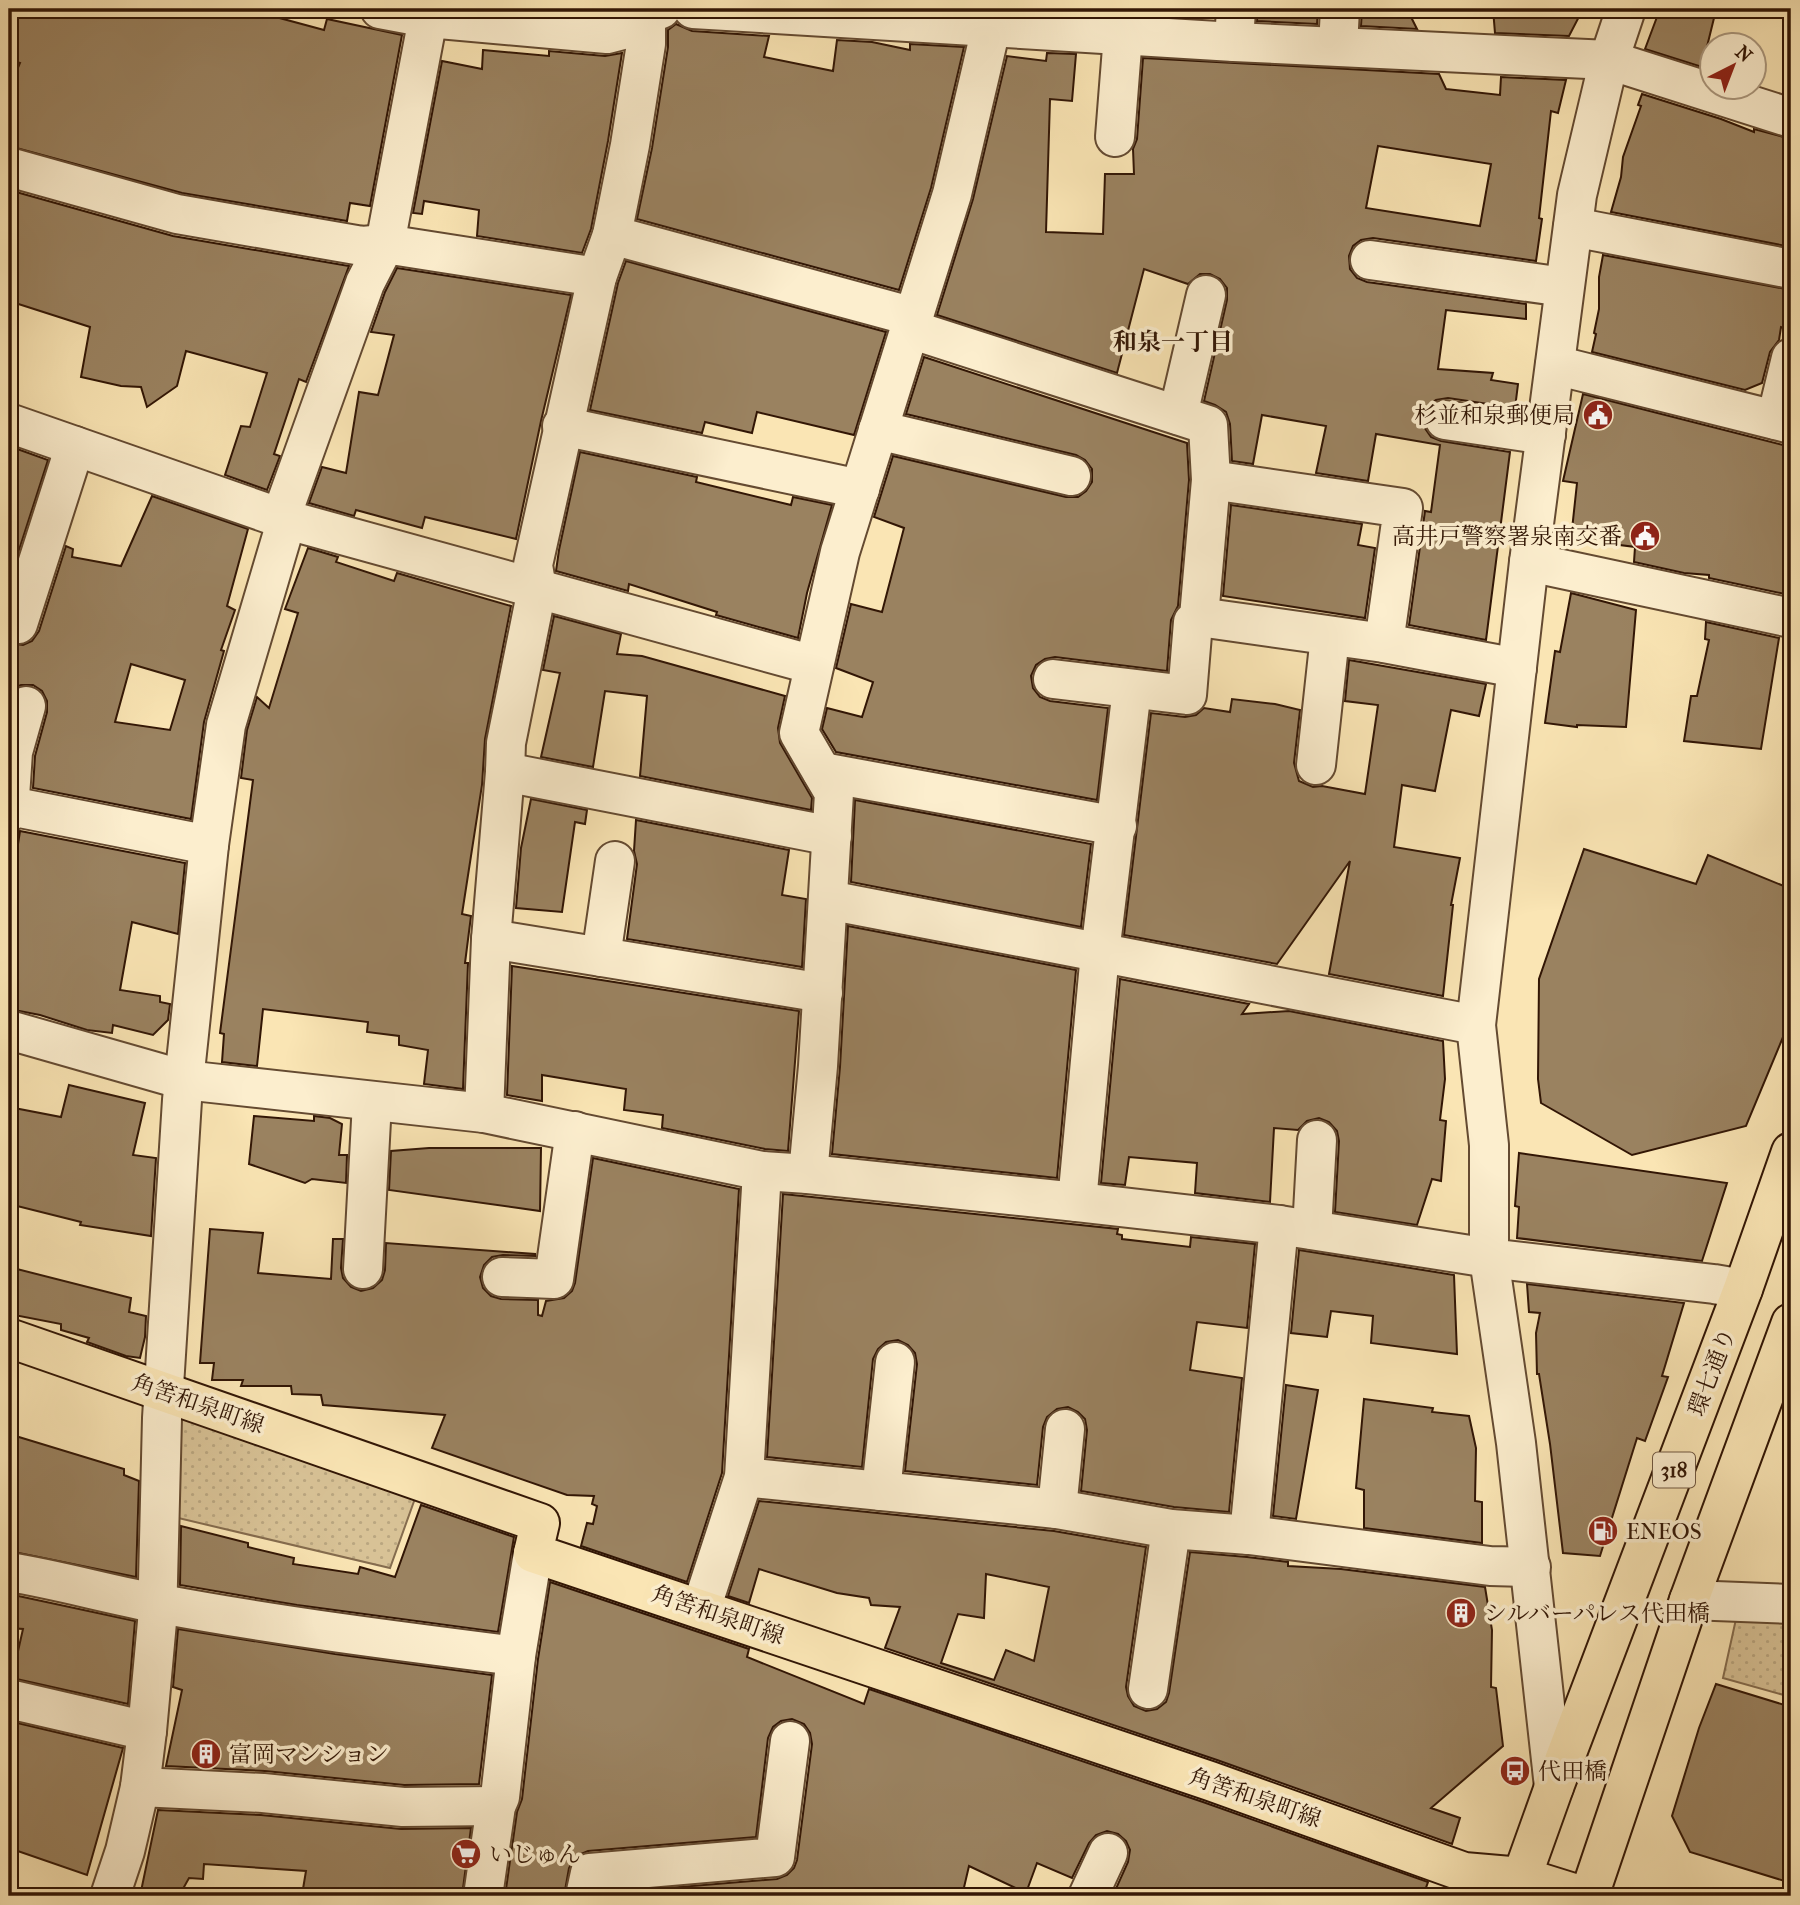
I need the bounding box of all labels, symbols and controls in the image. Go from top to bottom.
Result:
north arrow [1699,32,1769,102]
text: N [1731,41,1757,67]
district label: 和泉一丁目 [1113,328,1233,356]
public building icon: 杉並和泉郵便局 [1581,398,1615,432]
place label: 杉並和泉郵便局 [1414,402,1575,429]
public building icon: 高井戸警察署泉南交番 [1628,519,1662,553]
place label: 高井戸警察署泉南交番 [1392,523,1622,550]
street label: 環七通り [1683,1324,1741,1420]
street label: 角筈和泉町線 [128,1369,268,1439]
road number: 318 [1653,1452,1695,1488]
fuel station icon: ENEOS [1586,1514,1620,1548]
place label: ENEOS [1626,1518,1702,1545]
street label: 角筈和泉町線 [648,1580,788,1650]
building icon: シルバーパレス代田橋 [1444,1596,1478,1630]
place label: シルバーパレス代田橋 [1484,1600,1710,1627]
building icon: 富岡マンション [189,1737,223,1771]
place label: 富岡マンション [229,1741,389,1768]
bus stop icon: 代田橋 [1498,1754,1532,1788]
place label: 代田橋 [1538,1758,1607,1785]
street label: 角筈和泉町線 [1185,1763,1325,1833]
supermarket icon: いじゅん [449,1837,483,1871]
place label: いじゅん [489,1841,581,1868]

